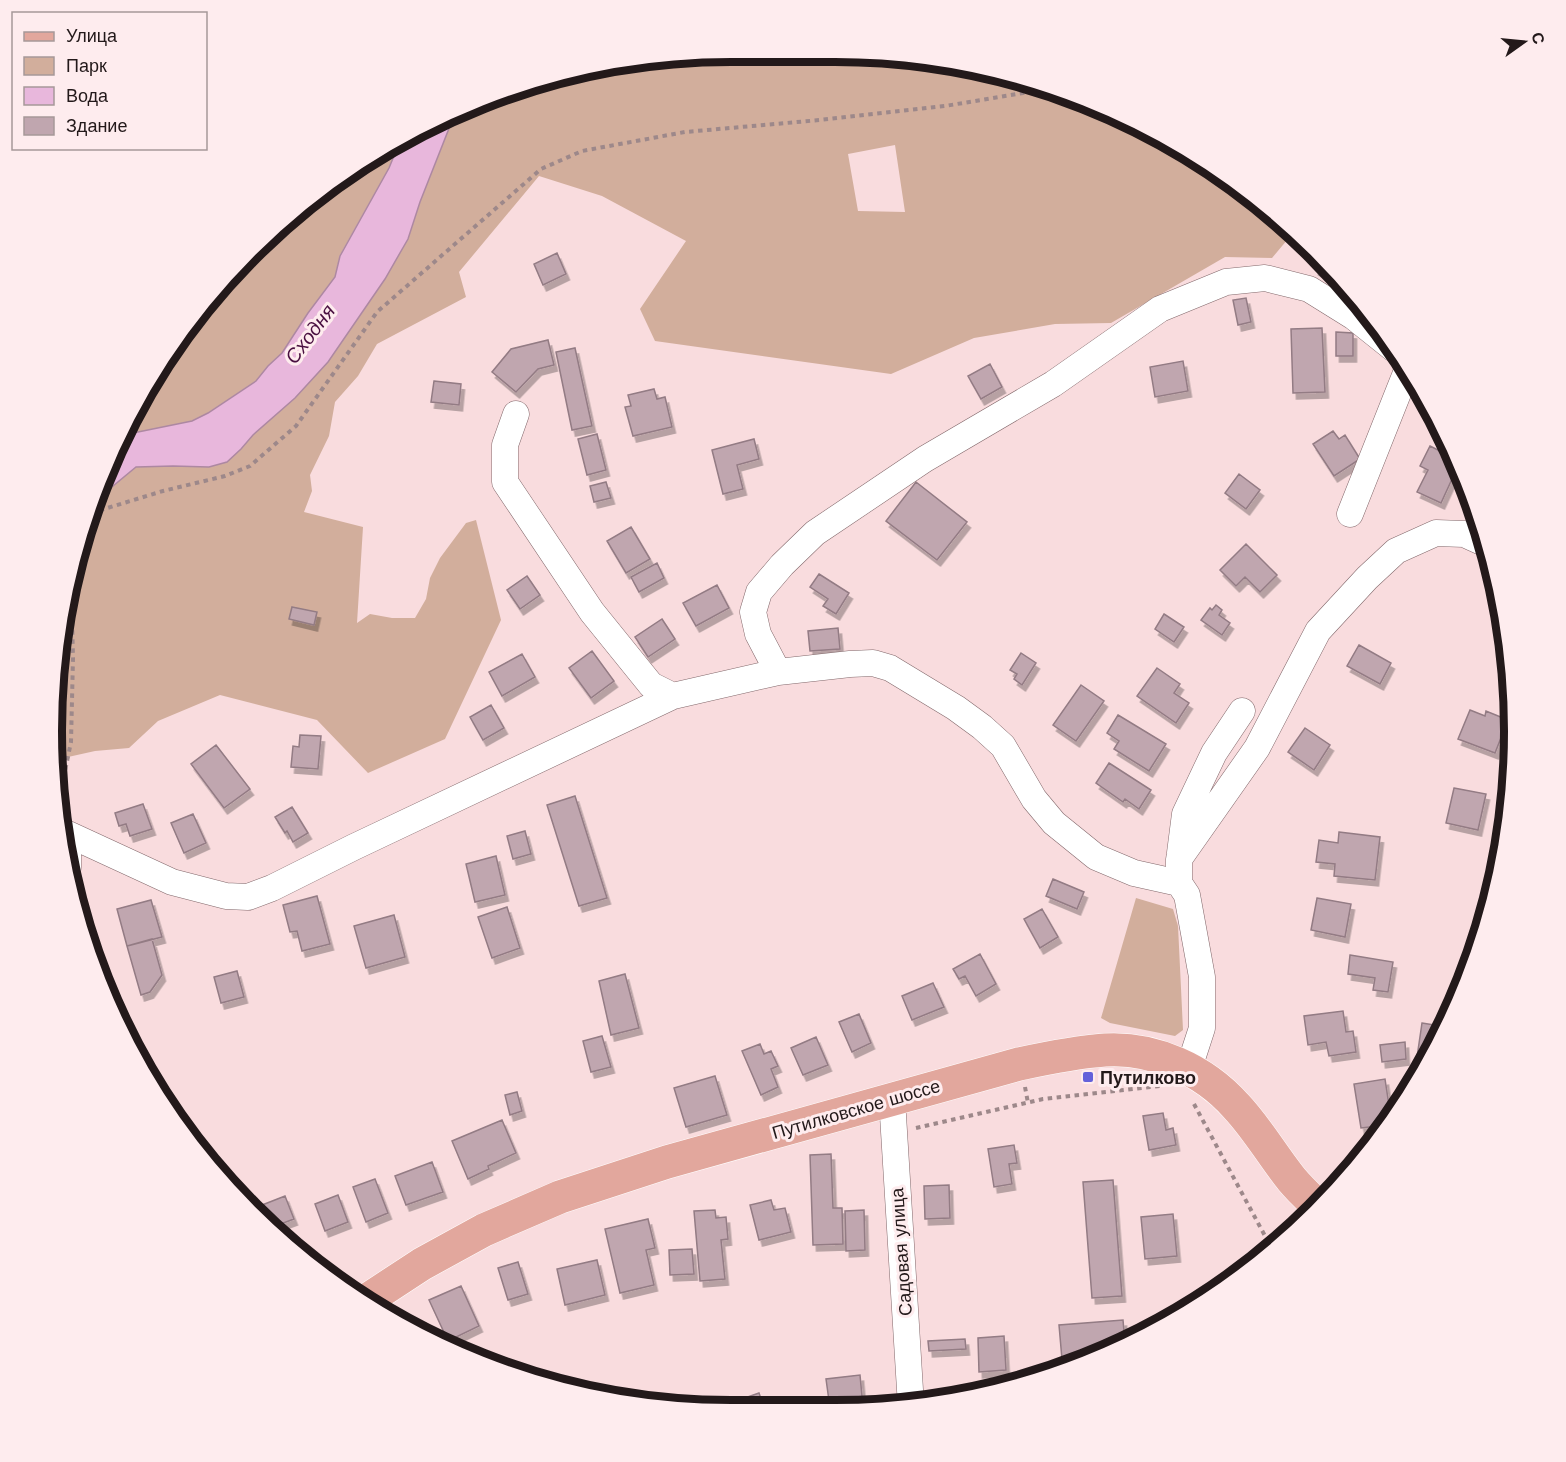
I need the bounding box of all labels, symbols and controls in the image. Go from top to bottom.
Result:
legend [12,12,207,150]
north arrow [1494,12,1554,72]
text: Улица [66,25,118,46]
text: С [1527,30,1549,47]
text: Парк [66,55,107,76]
text: Вода [66,85,109,106]
text: Здание [66,115,127,136]
water label: Сходня [280,299,340,368]
place label: Путилково [1100,1067,1196,1088]
marker: Путилково [1081,1070,1095,1084]
street label: Путилковское шоссе [770,1075,942,1143]
street label: Садовая улица [886,1186,916,1317]

